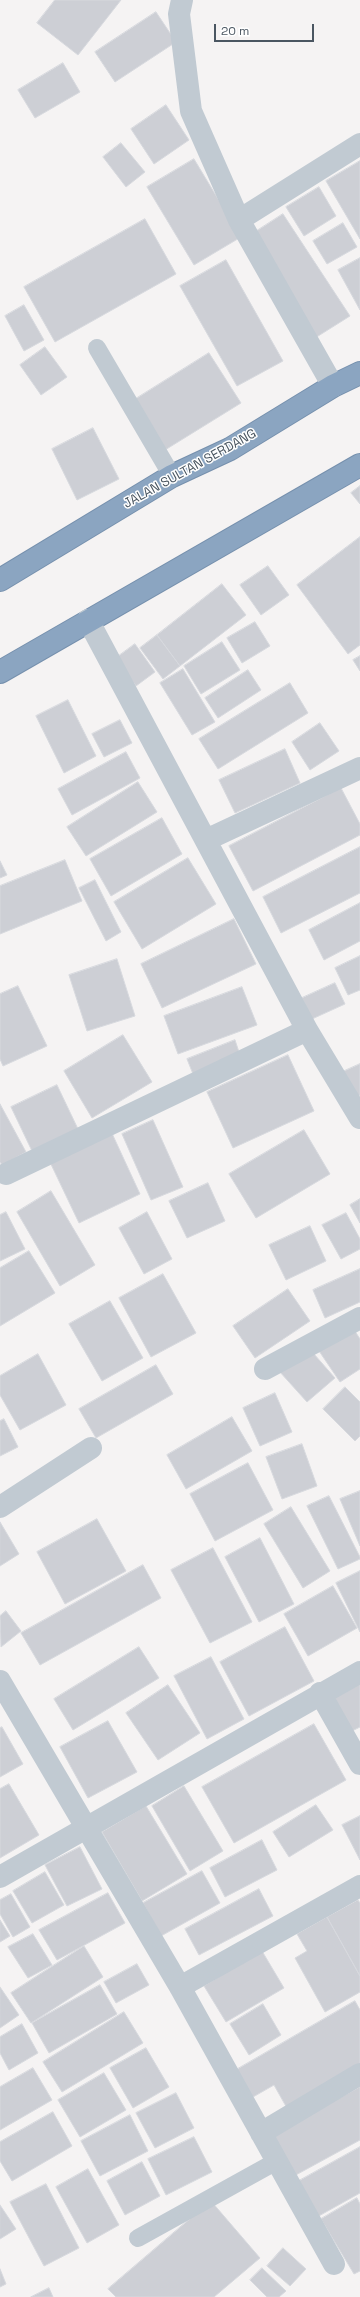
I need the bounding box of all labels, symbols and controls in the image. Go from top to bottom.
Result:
scale bar [216,16,316,42]
text: 20 m [221,23,249,39]
street label: JALAN SULTAN SERDANG [121,426,259,512]

